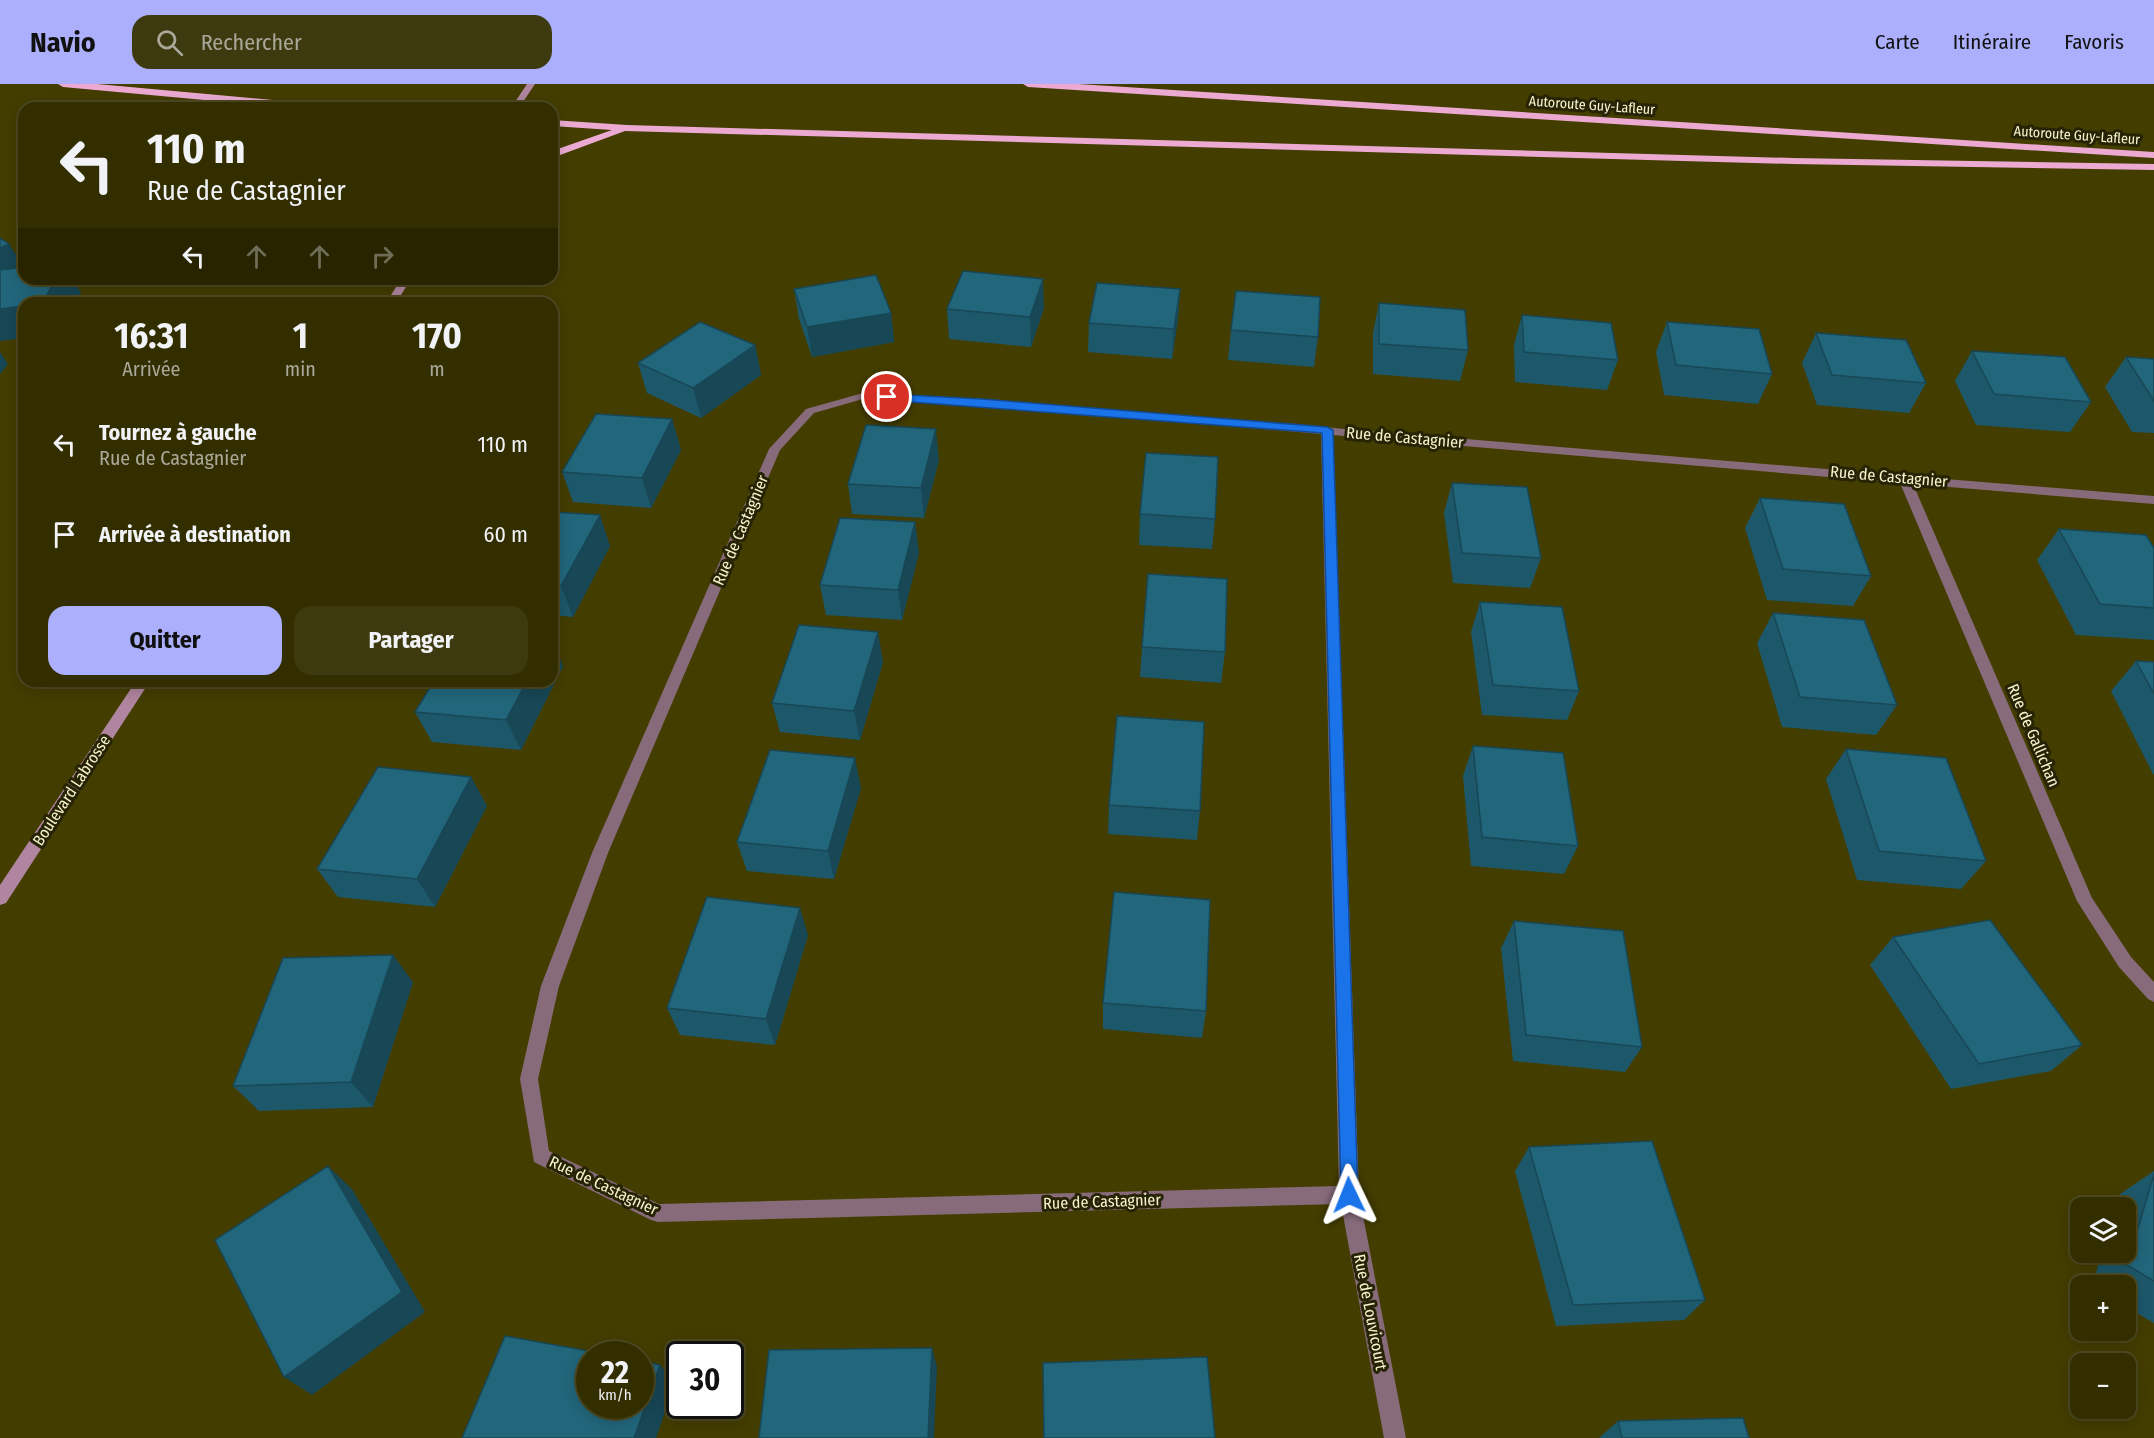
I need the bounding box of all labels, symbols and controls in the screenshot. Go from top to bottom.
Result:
search box [132,15,552,69]
text: Navio [30,26,96,59]
icon: search [153,26,186,59]
text: Rechercher [201,29,302,56]
text: Carte [1875,29,1920,55]
text: Itinéraire [1953,29,2031,55]
text: Favoris [2064,29,2124,55]
street label: Autoroute Guy-Lafleur [1528,93,1656,118]
street label: Autoroute Guy-Lafleur [2013,123,2141,148]
text: 110 m [147,124,246,174]
icon: left [48,126,126,204]
text: Rue de Castagnier [147,175,346,207]
icon: left [177,240,210,273]
icon: ahead [240,240,273,273]
icon: ahead [303,240,336,273]
icon: right [366,240,399,273]
text: 16:31 [114,314,189,358]
text: 1 [293,314,308,358]
text: 170 [412,314,462,358]
text: Arrivée [122,357,180,381]
text: min [285,357,316,381]
text: m [429,357,445,381]
pin [861,371,912,422]
icon: arrive [870,380,903,413]
text: Tournez à gauche [99,419,257,446]
street label: Rue de Castagnier [1345,423,1465,452]
icon: left [48,428,81,461]
text: 110 m [478,431,528,458]
text: Rue de Castagnier [99,446,246,470]
street label: Rue de Castagnier [1829,462,1949,491]
street label: Rue de Castagnier [709,472,772,588]
icon: arrive [48,518,81,551]
text: Arrivée à destination [99,521,291,548]
text: 60 m [484,521,528,548]
button: Quitter [48,606,282,675]
button: Partager [294,606,528,675]
street label: Rue de Gallichan [2003,681,2064,789]
street label: Boulevard Labrosse [29,731,114,849]
street label: Rue de Castagnier [546,1152,662,1219]
position arrow [1317,1163,1381,1227]
street label: Rue de Castagnier [1043,1190,1162,1213]
map controls [2070,1197,2136,1419]
button: layers [2070,1197,2136,1263]
street label: Rue de Louvicourt [1350,1252,1391,1372]
button: + [2070,1275,2136,1341]
speed limit sign: 30 [666,1341,744,1419]
button: − [2070,1353,2136,1419]
text: 22 [601,1355,629,1391]
text: km/h [598,1386,632,1404]

